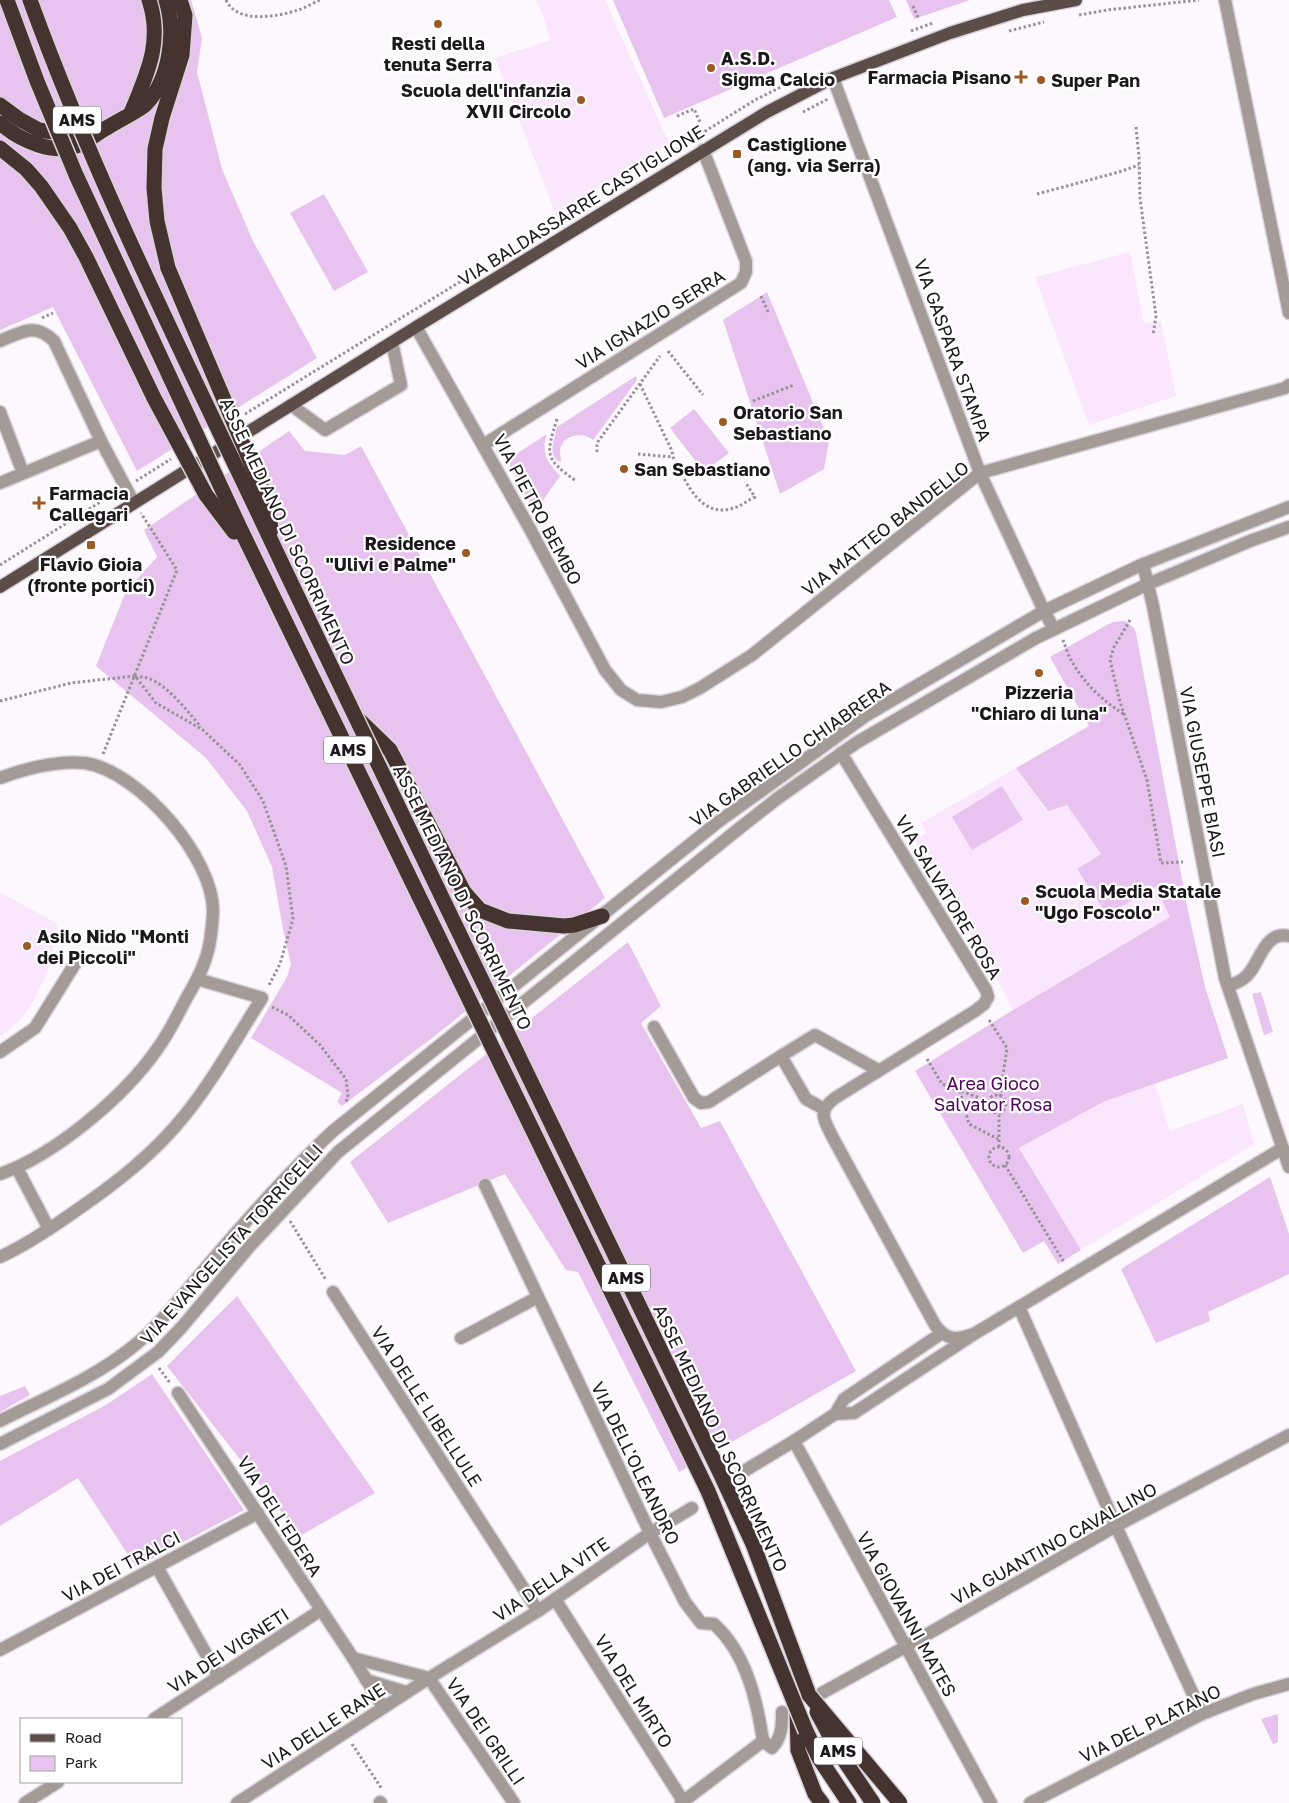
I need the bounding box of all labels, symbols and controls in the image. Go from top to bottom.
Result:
marker: Resti della tenuta Serra [432,18,444,30]
place label: Resti della tenuta Serra [384,32,492,75]
place label: A.S.D. Sigma Calcio [721,47,835,90]
marker: A.S.D. Sigma Calcio [705,62,717,74]
place label: Farmacia Pisano [868,66,1011,88]
place label: Super Pan [1051,69,1140,91]
marker: Farmacia Pisano [1015,71,1027,83]
marker: Super Pan [1035,74,1047,86]
place label: Scuola dell'infanzia XVII Circolo [401,79,571,122]
marker: Scuola dell'infanzia XVII Circolo [575,94,587,106]
road number: AMS [53,106,101,134]
street label: VIA BALDASSARRE CASTIGLIONE [454,120,708,290]
place label: Castiglione (ang. via Serra) [747,133,881,176]
marker: Castiglione (ang. via Serra) [731,148,743,160]
street label: VIA GASPARA STAMPA [910,256,996,444]
street label: VIA IGNAZIO SERRA [571,264,729,374]
street label: ASSE MEDIANO DI SCORRIMENTO [216,394,360,668]
place label: Oratorio San Sebastiano [733,401,843,444]
marker: Oratorio San Sebastiano [717,416,729,428]
street label: VIA PIETRO BEMBO [489,430,587,588]
street label: VIA MATTEO BANDELLO [797,456,973,600]
place label: San Sebastiano [634,458,771,480]
marker: San Sebastiano [618,463,630,475]
place label: Farmacia Callegari [49,482,129,525]
marker: Farmacia Callegari [33,497,45,509]
place label: Residence "Ulivi e Palme" [326,532,456,575]
marker: Flavio Gioia (fronte portici) [85,539,97,551]
marker: Residence "Ulivi e Palme" [460,547,472,559]
place label: Flavio Gioia (fronte portici) [27,553,155,596]
marker: Pizzeria "Chiaro di luna" [1033,667,1045,679]
street label: VIA GABRIELLO CHIABRERA [685,675,895,831]
place label: Pizzeria "Chiaro di luna" [971,681,1107,724]
street label: VIA GIUSEPPE BIASI [1176,684,1230,860]
road number: AMS [324,736,372,764]
street label: ASSE MEDIANO DI SCORRIMENTO [389,761,537,1033]
street label: VIA SALVATORE ROSA [891,811,1007,983]
place label: Scuola Media Statale "Ugo Foscolo" [1035,880,1222,923]
marker: Scuola Media Statale "Ugo Foscolo" [1019,895,1031,907]
place label: Asilo Nido "Monti dei Piccoli" [37,925,189,968]
marker: Asilo Nido "Monti dei Piccoli" [21,940,33,952]
park label: Area Gioco Salvator Rosa [934,1072,1052,1115]
street label: VIA EVANGELISTA TORRICELLI [135,1139,327,1349]
road number: AMS [602,1264,650,1292]
street label: ASSE MEDIANO DI SCORRIMENTO [649,1301,793,1575]
street label: VIA DELLE LIBELLULE [367,1322,487,1490]
street label: VIA DELL'OLEANDRO [587,1378,685,1548]
street label: VIA DELL'EDERA [233,1452,327,1580]
street label: VIA GUANTINO CAVALLINO [947,1477,1161,1609]
street label: VIA DEI TRALCI [58,1526,184,1606]
street label: VIA GIOVANNI MATES [852,1528,962,1700]
street label: VIA DELLA VITE [489,1532,613,1626]
street label: VIA DEI VIGNETI [163,1603,293,1697]
street label: VIA DEL MIRTO [590,1630,678,1752]
street label: VIA DEI GRILLI [442,1673,530,1789]
street label: VIA DELLE RANE [257,1678,389,1774]
street label: VIA DEL PLATANO [1076,1679,1224,1767]
legend [20,1718,182,1783]
text: Road [65,1728,102,1746]
road number: AMS [814,1738,862,1764]
text: Park [65,1753,98,1771]

